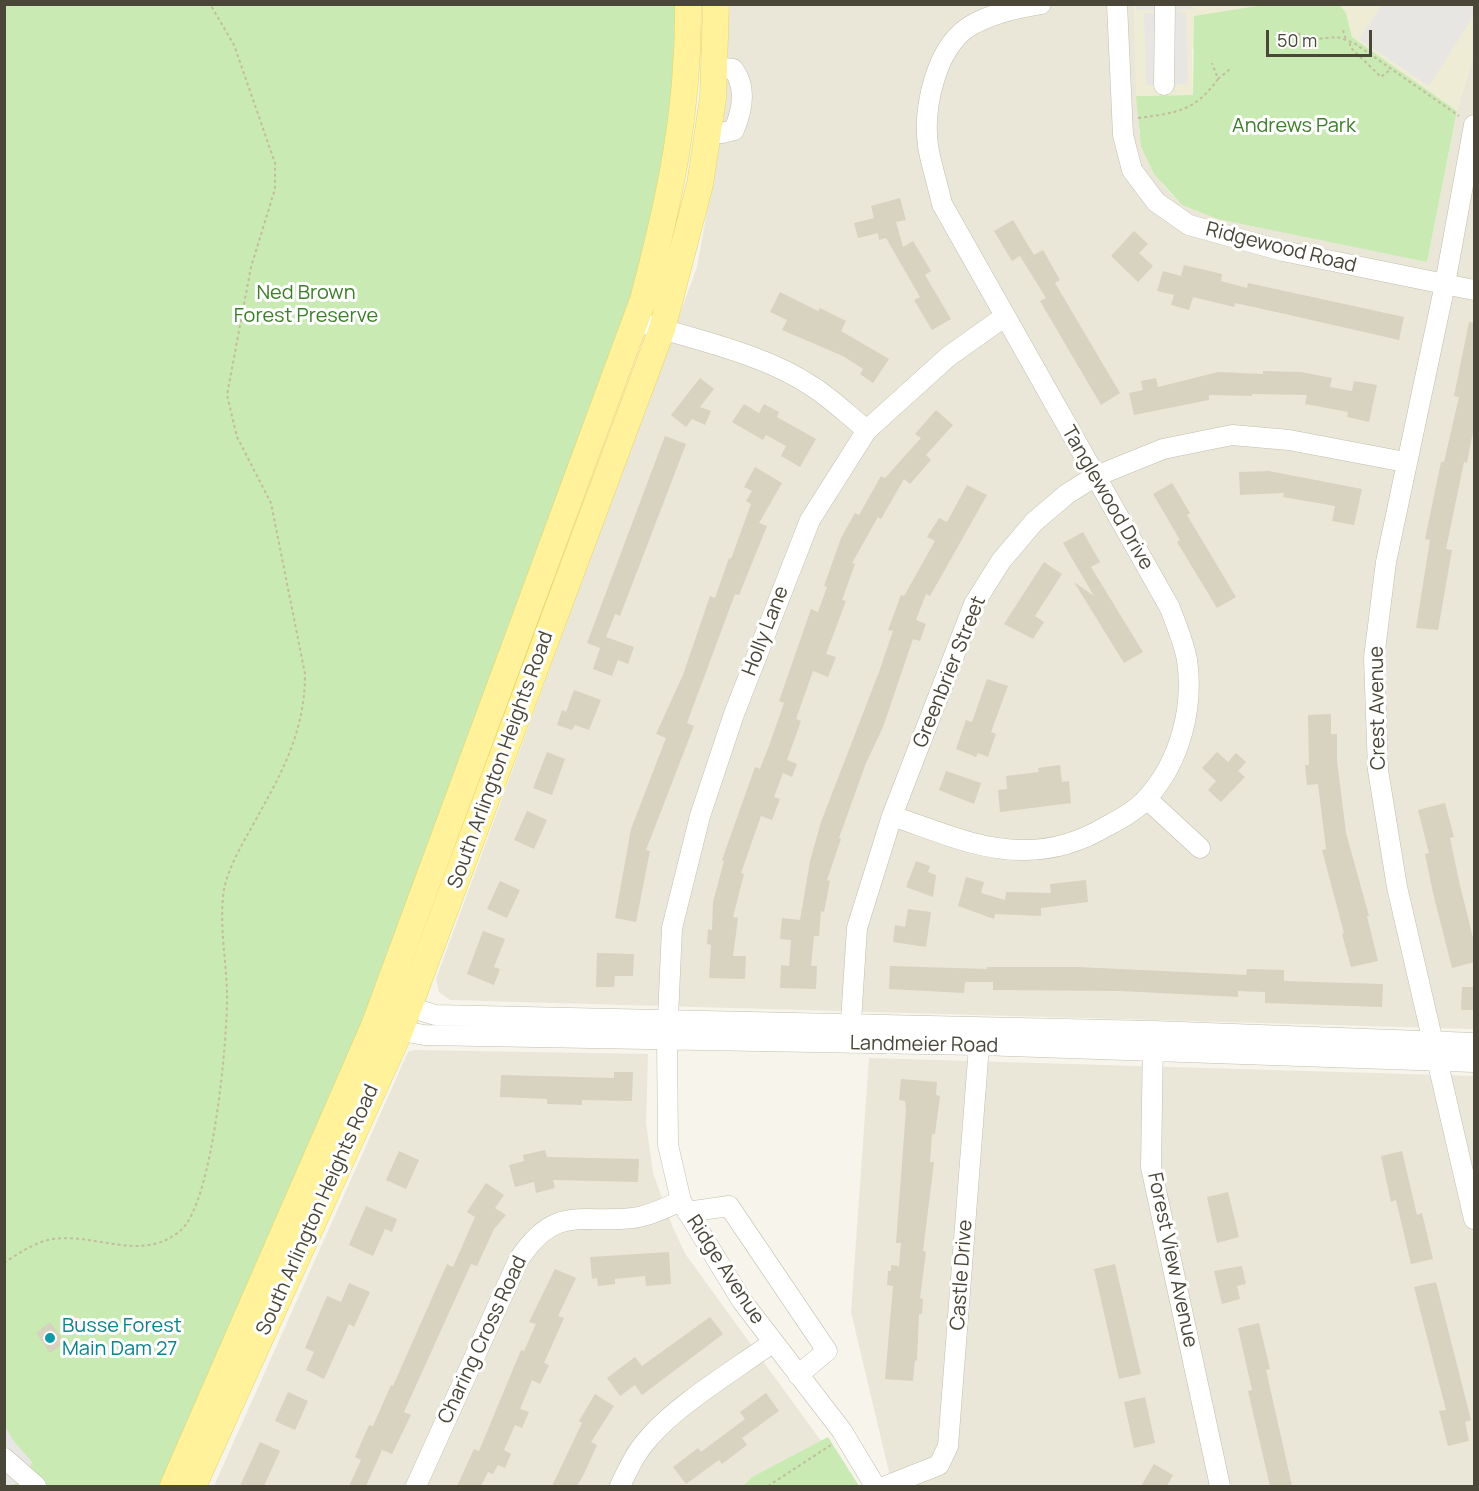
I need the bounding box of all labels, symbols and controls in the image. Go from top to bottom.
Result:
scale bar [1269,18,1376,56]
text: 50 m [1277,28,1317,52]
park label: Andrews Park [1232,114,1356,138]
street label: Ridgewood Road [1203,218,1359,278]
park label: Ned Brown Forest Preserve [234,281,378,328]
street label: Tanglewood Drive [1056,422,1158,574]
street label: Holly Lane [738,583,794,679]
street label: Greenbrier Street [909,593,991,751]
street label: South Arlington Heights Road [443,628,559,892]
street label: Crest Avenue [1365,646,1391,770]
street label: Landmeier Road [850,1032,998,1058]
street label: South Arlington Heights Road [252,1081,384,1339]
street label: Forest View Avenue [1142,1170,1202,1350]
street label: Ridge Avenue [681,1211,769,1329]
street label: Castle Drive [946,1219,978,1331]
street label: Charing Cross Road [434,1252,532,1428]
place label: Busse Forest Main Dam 27 [62,1314,182,1361]
marker: Busse Forest Main Dam 27 [43,1331,57,1345]

